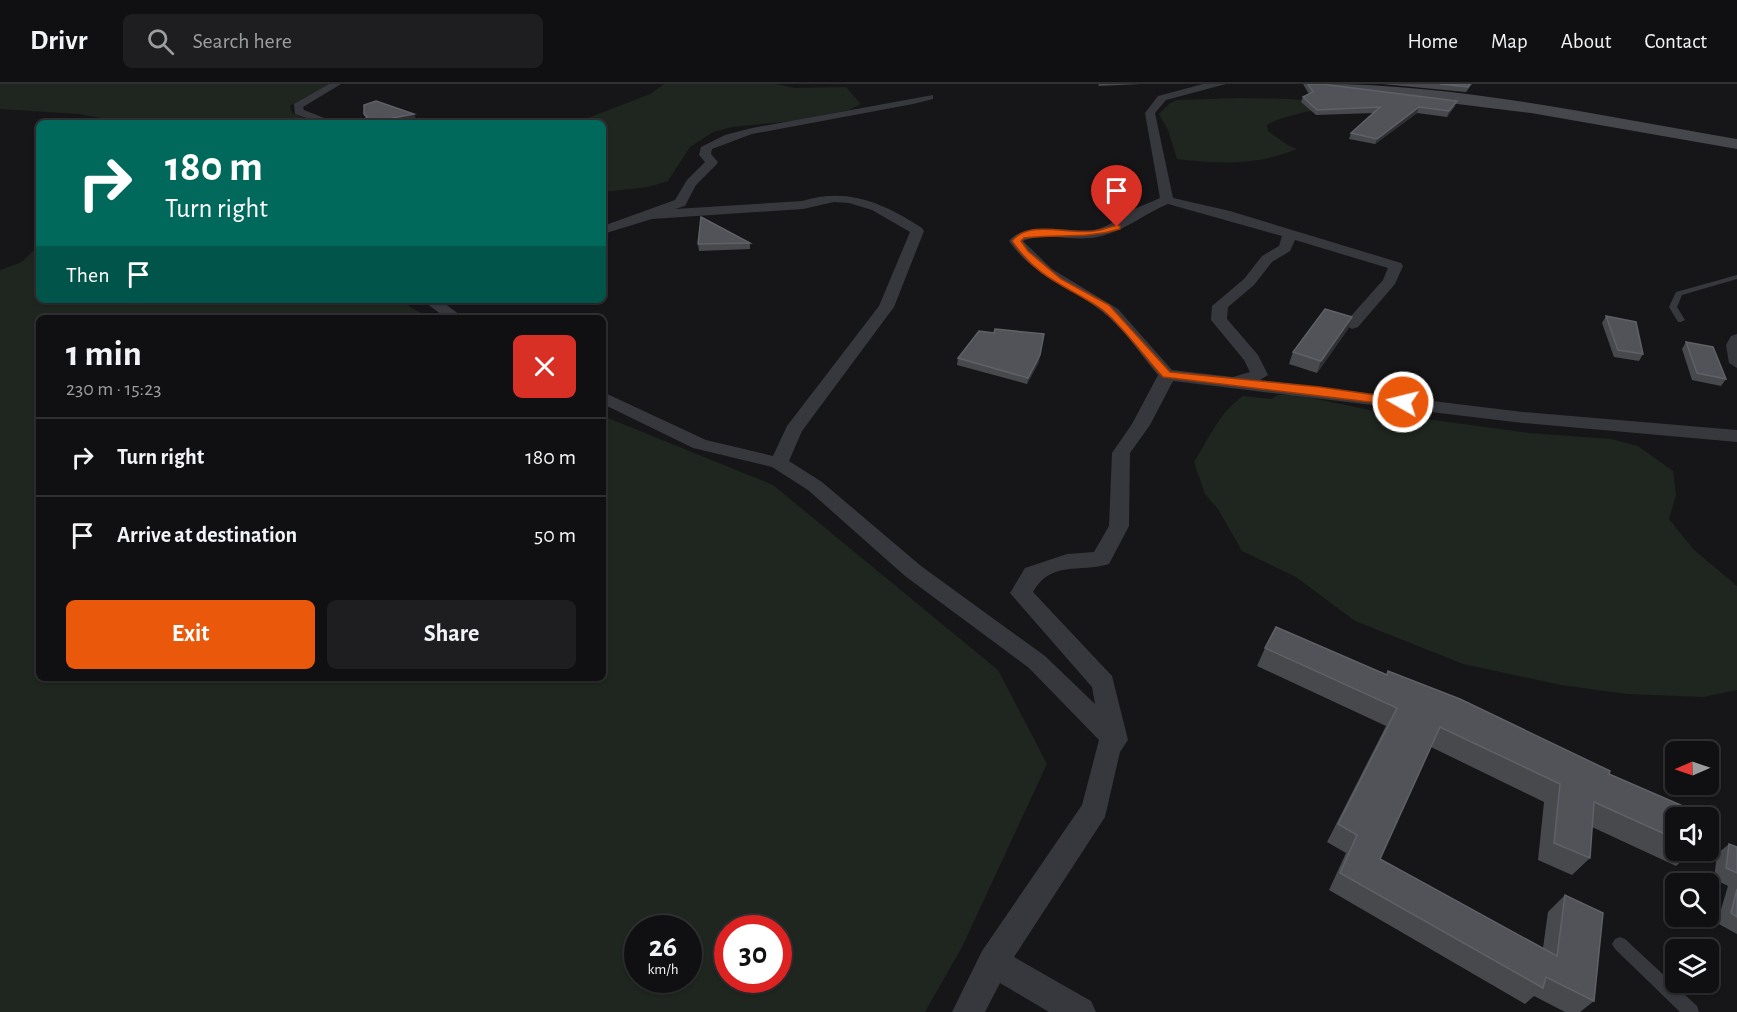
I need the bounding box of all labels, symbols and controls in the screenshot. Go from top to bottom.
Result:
search box [123,14,543,68]
icon: search [144,25,177,58]
text: Drivr [30,27,87,55]
text: Search here [192,30,292,52]
text: Home [1407,31,1458,52]
text: Map [1491,31,1528,52]
text: About [1561,31,1611,52]
text: Contact [1644,31,1707,52]
icon: right [66,144,144,222]
text: 180 m [165,146,263,188]
pin [1091,165,1142,227]
icon: arrive [1100,174,1133,207]
text: Turn right [165,195,268,222]
icon: arrive [122,258,155,291]
text: Then [66,264,110,286]
button: close [513,335,576,398]
text: 1 min [66,336,142,372]
position arrow [1371,370,1435,434]
text: 230 m · 15:23 [66,379,162,399]
icon: right [66,441,99,474]
text: Turn right [117,446,204,468]
text: 180 m [525,446,576,468]
icon: arrive [66,519,99,552]
text: Arrive at destination [117,524,297,546]
text: 50 m [534,524,576,546]
button: Exit [66,600,315,669]
button: Share [327,600,576,669]
north arrow [1665,741,1719,795]
map controls [1665,741,1719,993]
button: sound [1665,807,1719,861]
button: search [1665,873,1719,927]
speed limit sign: 30 [714,915,792,993]
text: 26 [649,932,677,962]
button: layers [1665,939,1719,993]
text: km/h [648,962,678,977]

